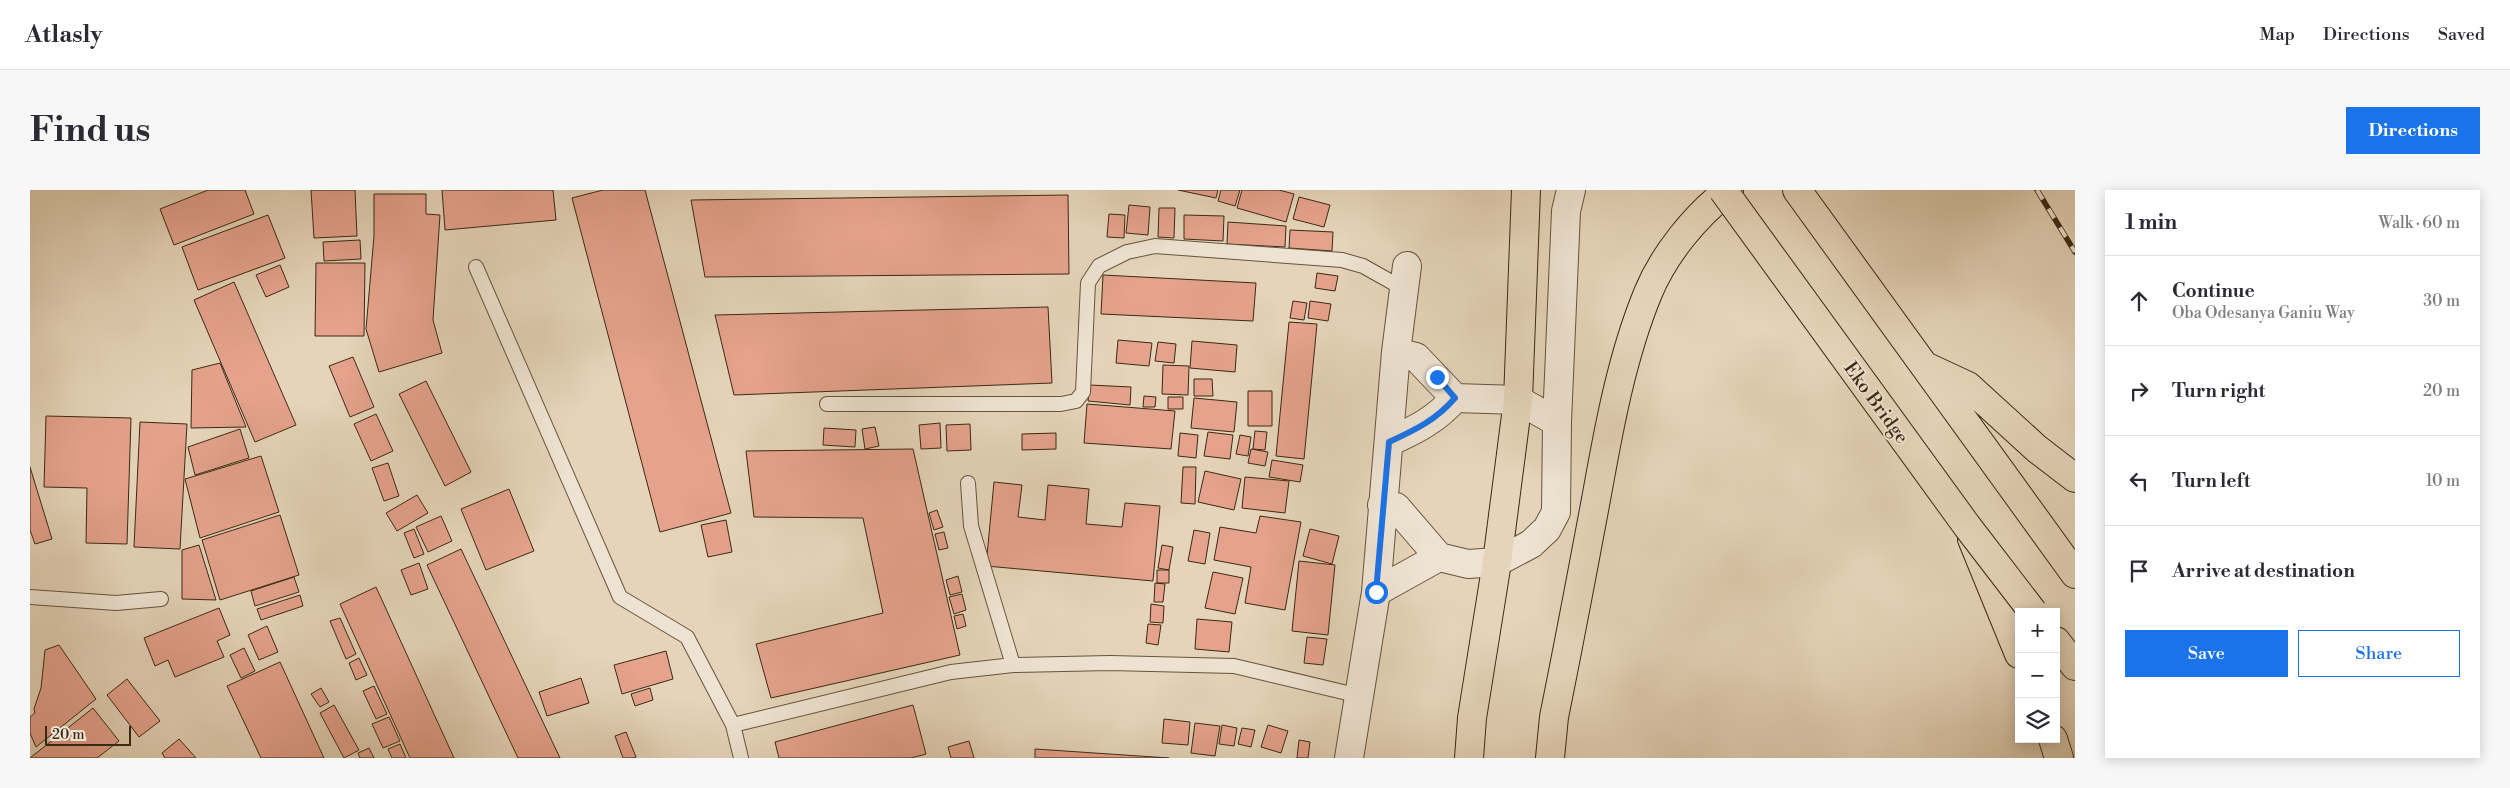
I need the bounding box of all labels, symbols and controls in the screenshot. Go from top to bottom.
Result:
text: Atlasly [25,20,102,50]
text: Map [2259,23,2295,46]
text: Directions [2323,23,2410,46]
text: Saved [2438,23,2485,46]
button: Directions [2346,107,2480,154]
text: Find us [30,109,150,152]
text: 1 min [2125,210,2177,236]
text: Walk · 60 m [2378,213,2460,233]
text: Continue [2172,279,2255,303]
icon: ahead [2125,287,2153,315]
text: 30 m [2423,291,2460,311]
text: Oba Odesanya Ganiu Way [2172,303,2355,323]
street label: Eko Bridge [1838,357,1914,448]
route end [1426,366,1449,389]
icon: right [2125,377,2153,405]
text: Turn right [2172,379,2265,403]
text: 20 m [2423,381,2460,401]
icon: left [2125,467,2153,495]
text: Turn left [2172,469,2251,493]
text: 10 m [2426,471,2460,491]
icon: arrive [2125,557,2153,585]
text: Arrive at destination [2172,559,2355,583]
route start [1365,581,1388,604]
map controls [2015,608,2060,743]
button: + [2015,608,2060,653]
button: Save [2125,630,2288,677]
button: Share [2298,630,2460,677]
button: − [2015,653,2060,698]
button: layers [2015,698,2060,743]
scale bar [45,723,131,746]
text: 20 m [52,726,84,744]

